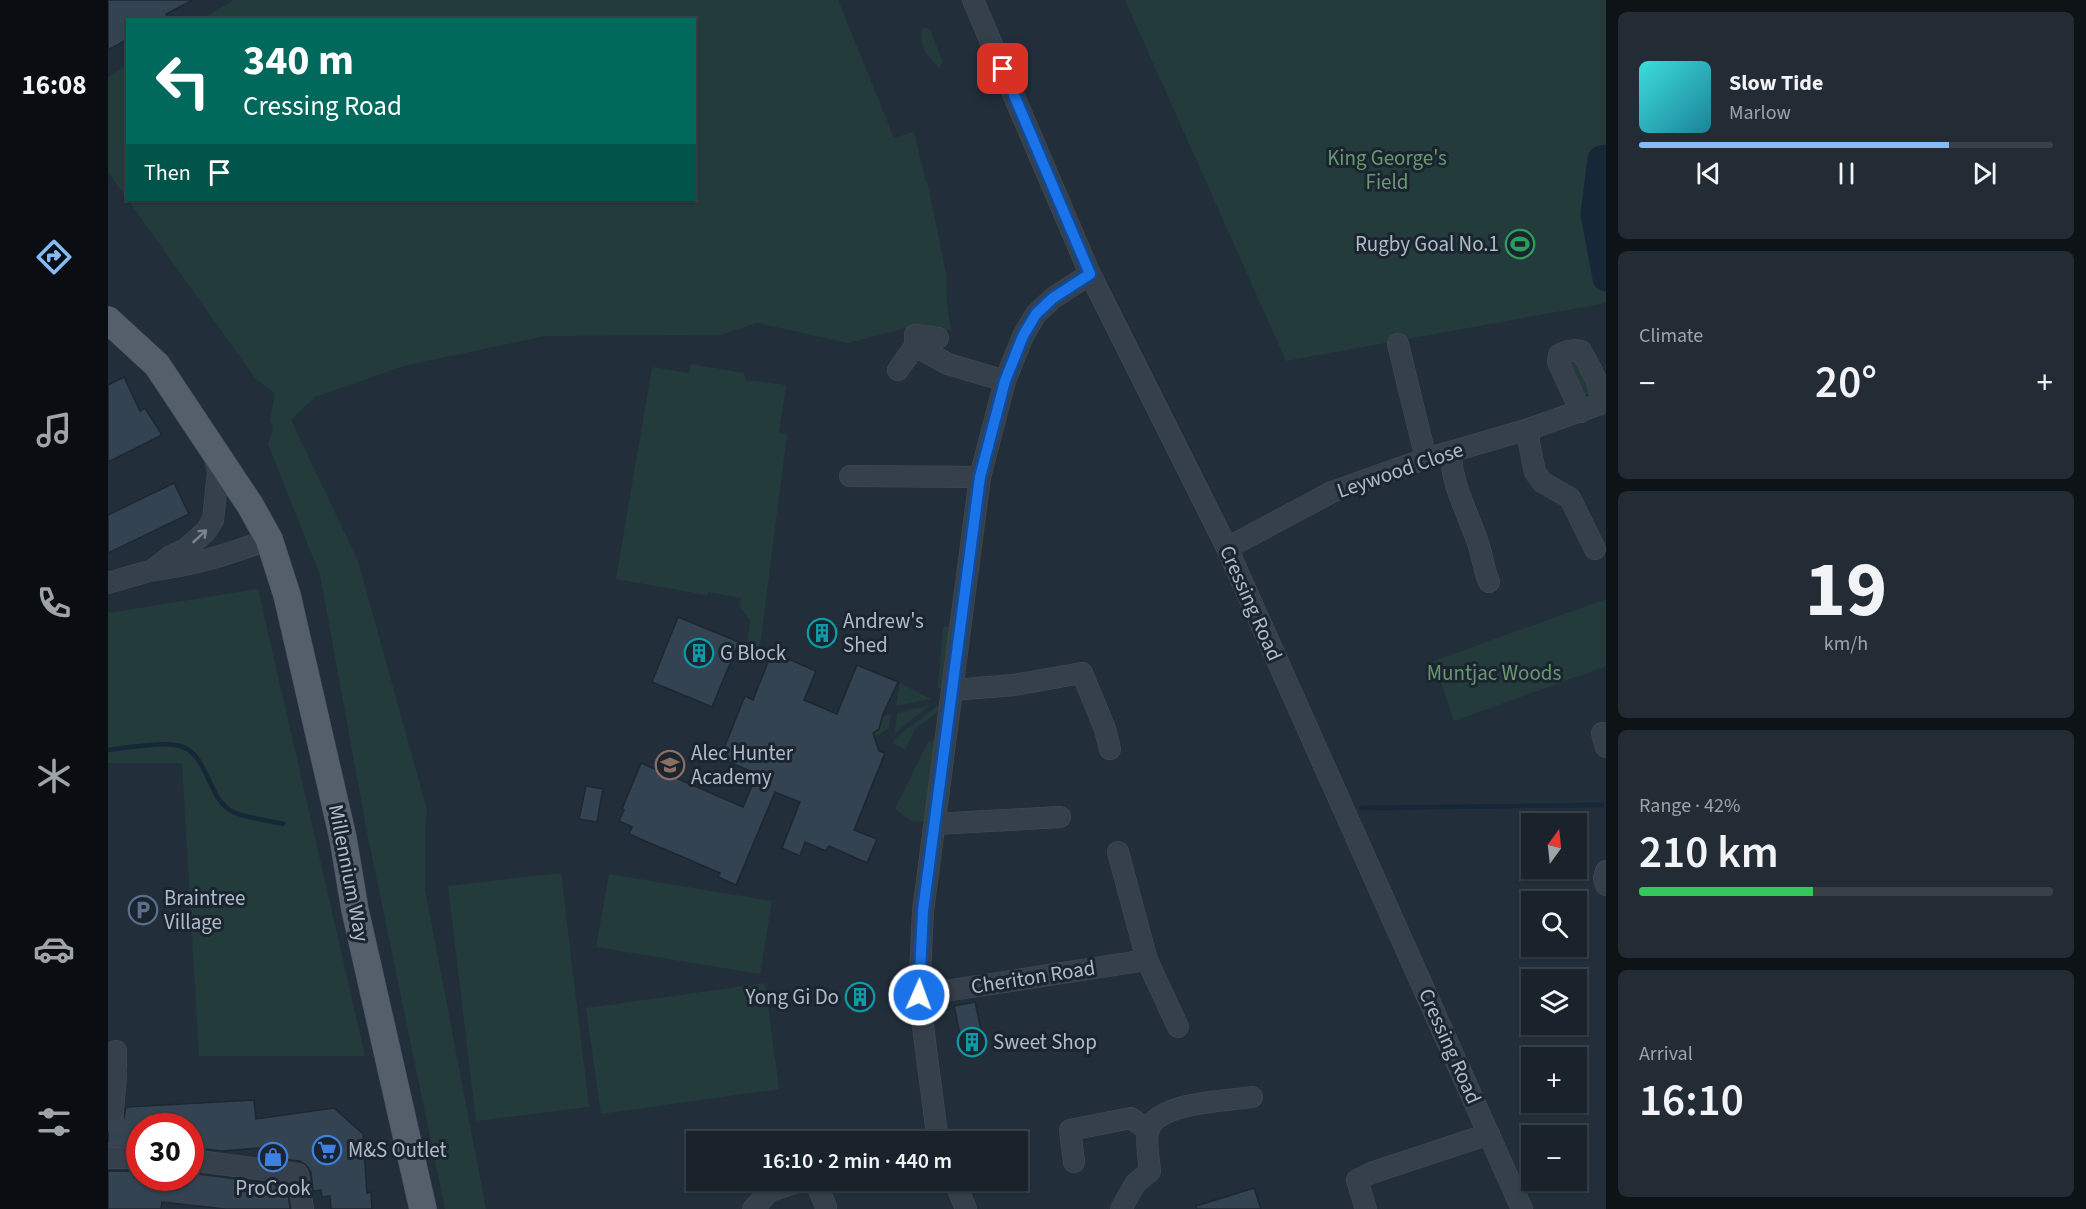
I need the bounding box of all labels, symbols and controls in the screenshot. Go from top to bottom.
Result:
text: 340 m [243,31,354,91]
icon: left [144,42,222,120]
pin [977,43,1028,94]
icon: arrive [986,52,1019,85]
text: 16:08 [21,66,87,105]
text: Slow Tide [1729,67,1823,99]
text: Cressing Road [243,87,402,126]
text: Marlow [1729,99,1791,127]
park label: King George's Field [1327,143,1447,197]
icon: arrive [203,156,236,189]
text: Then [144,157,191,189]
icon: previous [1692,157,1725,190]
icon: pause [1830,157,1863,190]
icon: next [1968,157,2001,190]
sports icon: Rugby Goal No.1 [1504,228,1536,260]
place label: Rugby Goal No.1 [1355,229,1499,259]
icon: directions [33,236,75,278]
text: Climate [1639,322,1703,350]
text: 20° [1815,351,1877,415]
text: − [1639,360,1655,407]
text: + [2037,360,2053,407]
icon: music [33,409,75,451]
street label: Leywood Close [1333,434,1467,506]
one-way arrow [192,529,207,543]
text: 19 [1805,535,1887,646]
street label: Cressing Road [1212,540,1290,666]
icon: phone [33,582,75,624]
place label: Andrew's Shed [843,606,924,660]
building icon: Andrew's Shed [806,617,838,649]
text: km/h [1824,630,1868,658]
building icon: G Block [683,637,715,669]
place label: G Block [720,638,787,668]
park label: Muntjac Woods [1427,658,1561,688]
place label: Alec Hunter Academy [691,738,794,792]
school or university icon: Alec Hunter Academy [654,749,686,781]
icon: climate [33,755,75,797]
text: Range · 42% [1639,792,1740,820]
street label: Millennium Way [321,802,377,944]
north arrow [1521,813,1587,879]
map controls [1521,813,1587,1191]
text: 210 km [1639,821,1779,885]
place label: Braintree Village [164,883,245,937]
button: search [1521,891,1587,957]
parking icon: Braintree Village [127,894,159,926]
icon: car [33,928,75,970]
street label: Cheriton Road [969,952,1097,1002]
position arrow [887,963,951,1027]
button: layers [1521,969,1587,1035]
building icon: Yong Gi Do [844,981,876,1013]
place label: Yong Gi Do [745,982,839,1012]
street label: Cressing Road [1411,983,1489,1109]
building icon: Sweet Shop [956,1026,988,1058]
place label: Sweet Shop [993,1027,1097,1057]
text: Arrival [1639,1040,1693,1068]
button: + [1521,1047,1587,1113]
text: 16:10 [1639,1069,1744,1133]
icon: filters [33,1101,75,1143]
speed limit sign: 30 [126,1113,204,1191]
button: − [1521,1125,1587,1191]
supermarket icon: M&S Outlet [311,1134,343,1166]
place label: M&S Outlet [348,1135,447,1165]
shop icon: ProCook [257,1141,289,1173]
text: 16:10 · 2 min · 440 m [762,1145,952,1177]
place label: ProCook [235,1173,311,1203]

